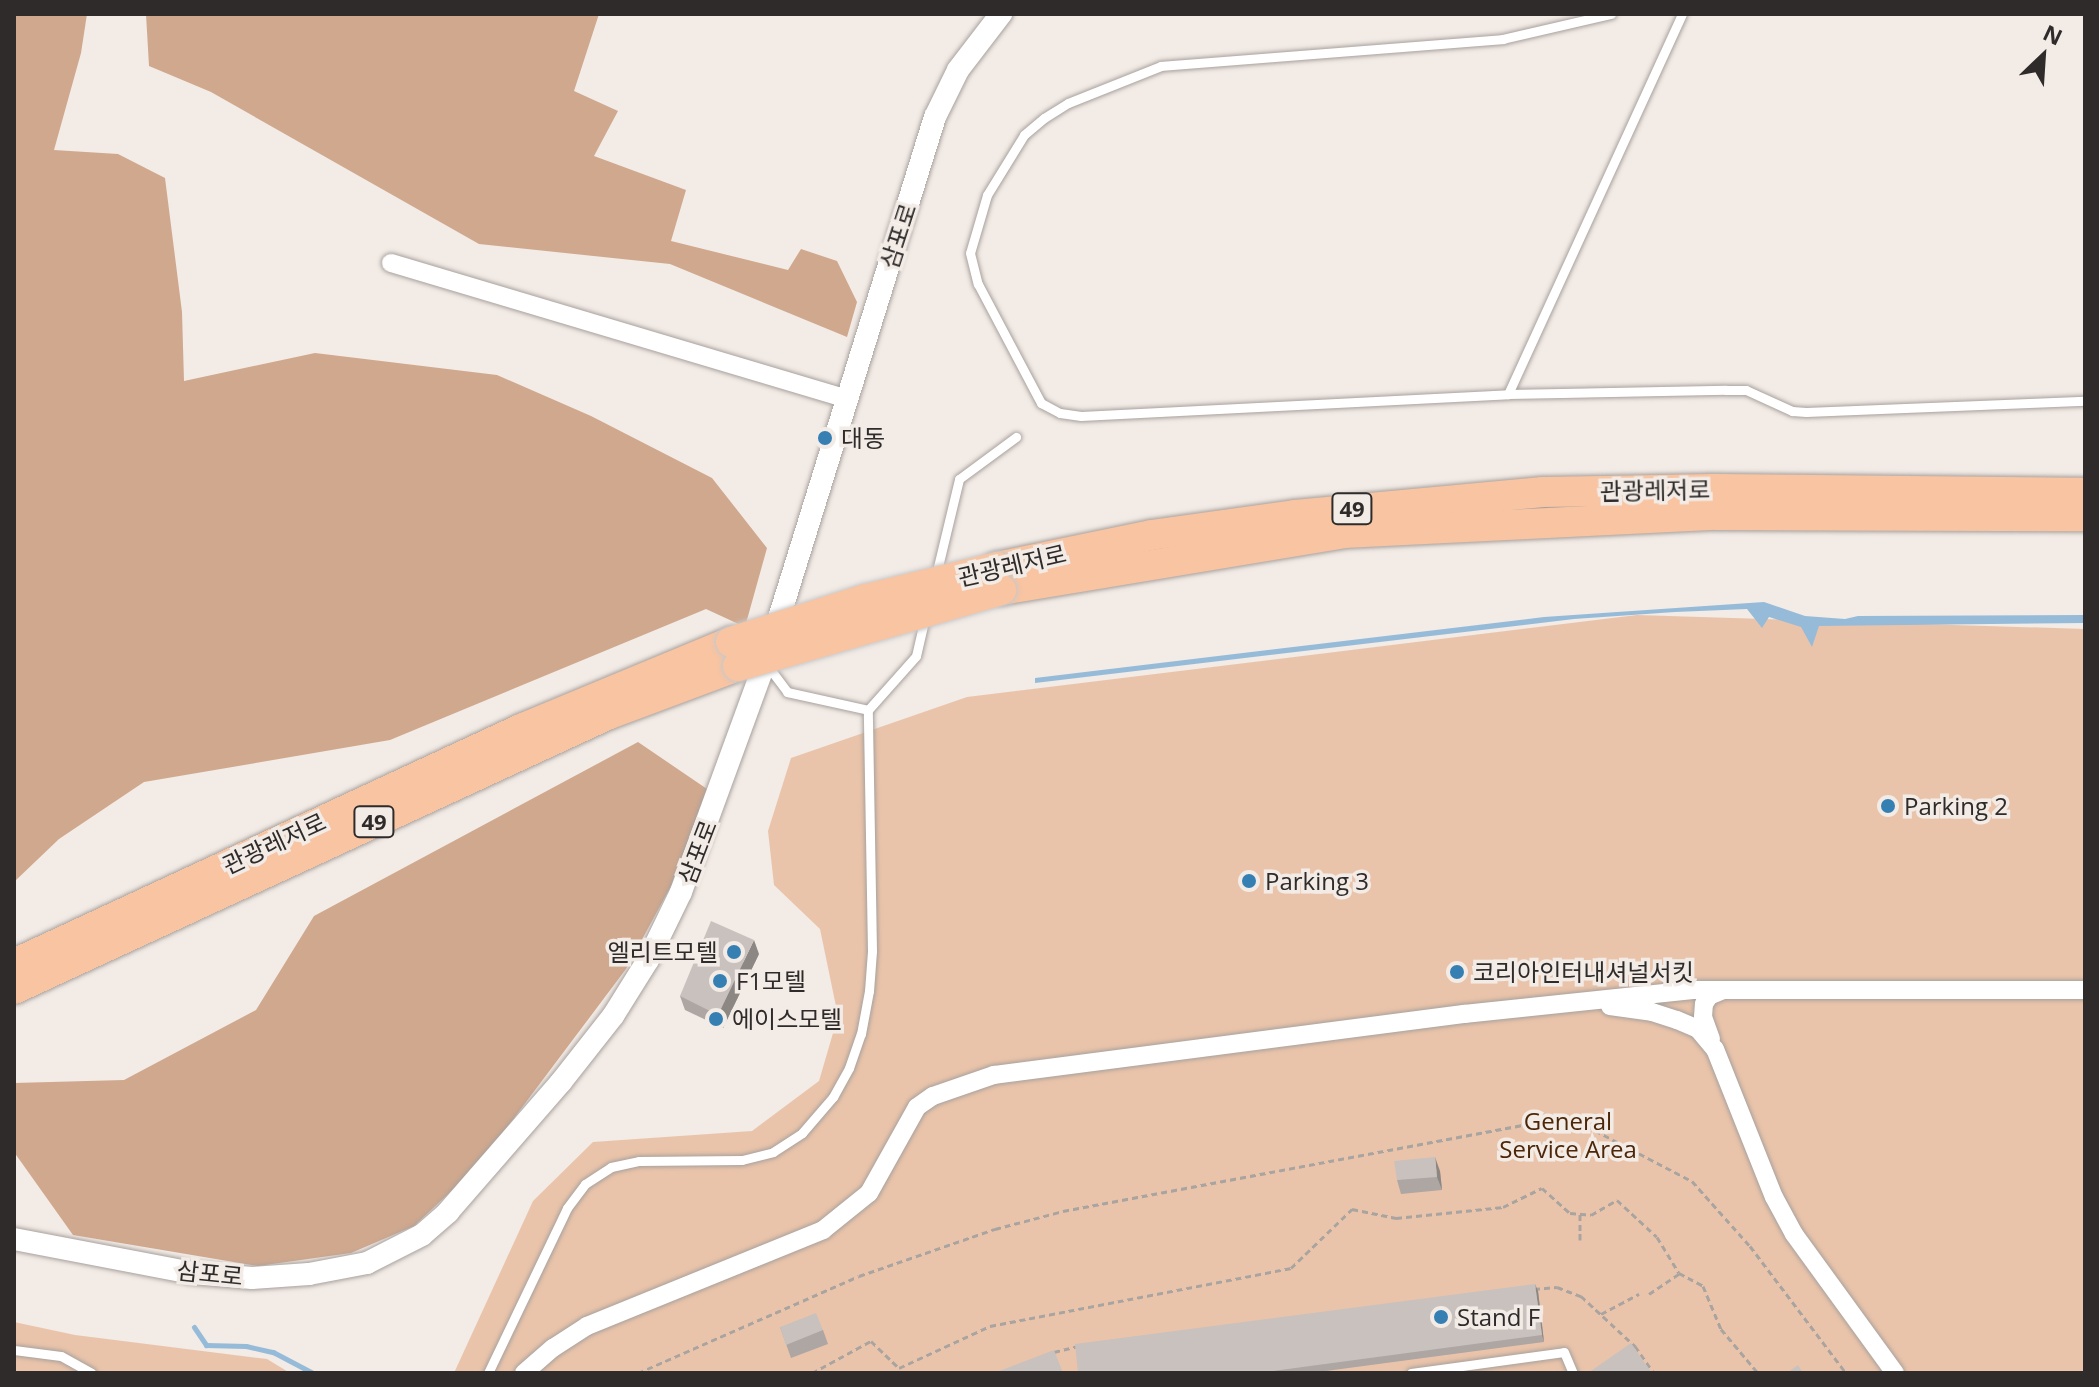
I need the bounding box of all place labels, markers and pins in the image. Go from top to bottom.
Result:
place label: 대동 [841,424,885,452]
marker: 대동 [816,429,834,447]
place label: Parking 2 [1904,792,2008,820]
marker: Parking 2 [1879,797,1897,815]
place label: Parking 3 [1265,867,1369,895]
marker: Parking 3 [1240,872,1258,890]
place label: 엘리트모텔 [608,938,718,966]
marker: 엘리트모텔 [725,943,743,961]
place label: 코리아인터내셔널서킷 [1473,958,1694,986]
marker: 코리아인터내셔널서킷 [1448,963,1466,981]
place label: F1모텔 [736,967,806,995]
marker: F1모텔 [711,972,729,990]
place label: 에이스모텔 [732,1005,842,1033]
marker: 에이스모텔 [707,1010,725,1028]
place label: Stand F [1457,1303,1540,1331]
marker: Stand F [1432,1308,1450,1326]

